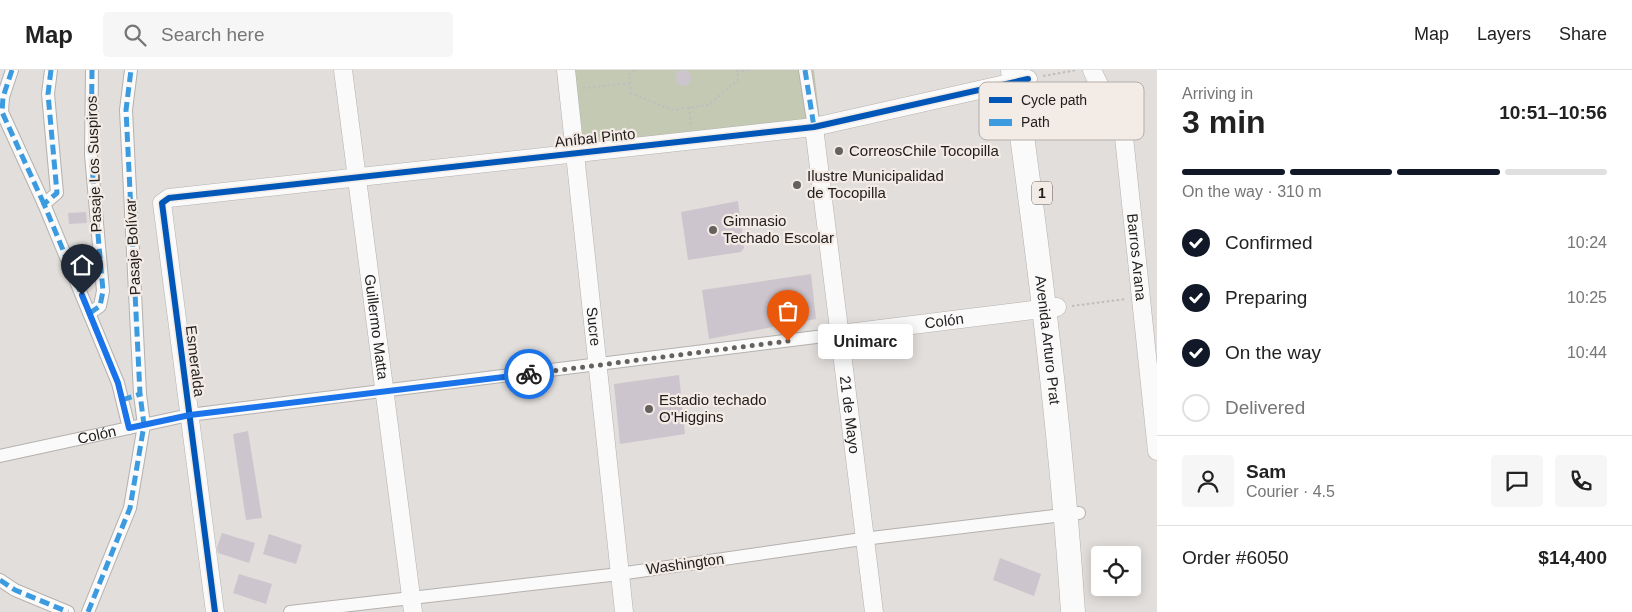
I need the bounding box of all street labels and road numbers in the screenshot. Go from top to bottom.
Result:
street label: Pasaje Los Suspiros [83,95,104,233]
street label: Aníbal Pinto [554,125,636,150]
road number: 1 [1032,182,1052,204]
street label: Pasaje Bolívar [121,198,144,296]
street label: Barros Arana [1124,213,1150,302]
street label: Guillermo Matta [361,273,392,381]
street label: Avenida Arturo Prat [1032,274,1064,406]
street label: Sucre [583,306,604,347]
street label: Colón [924,310,965,331]
street label: Esmeralda [183,324,208,398]
street label: 21 de Mayo [837,375,863,455]
street label: Colón [76,422,118,447]
street label: Washington [645,550,725,577]

